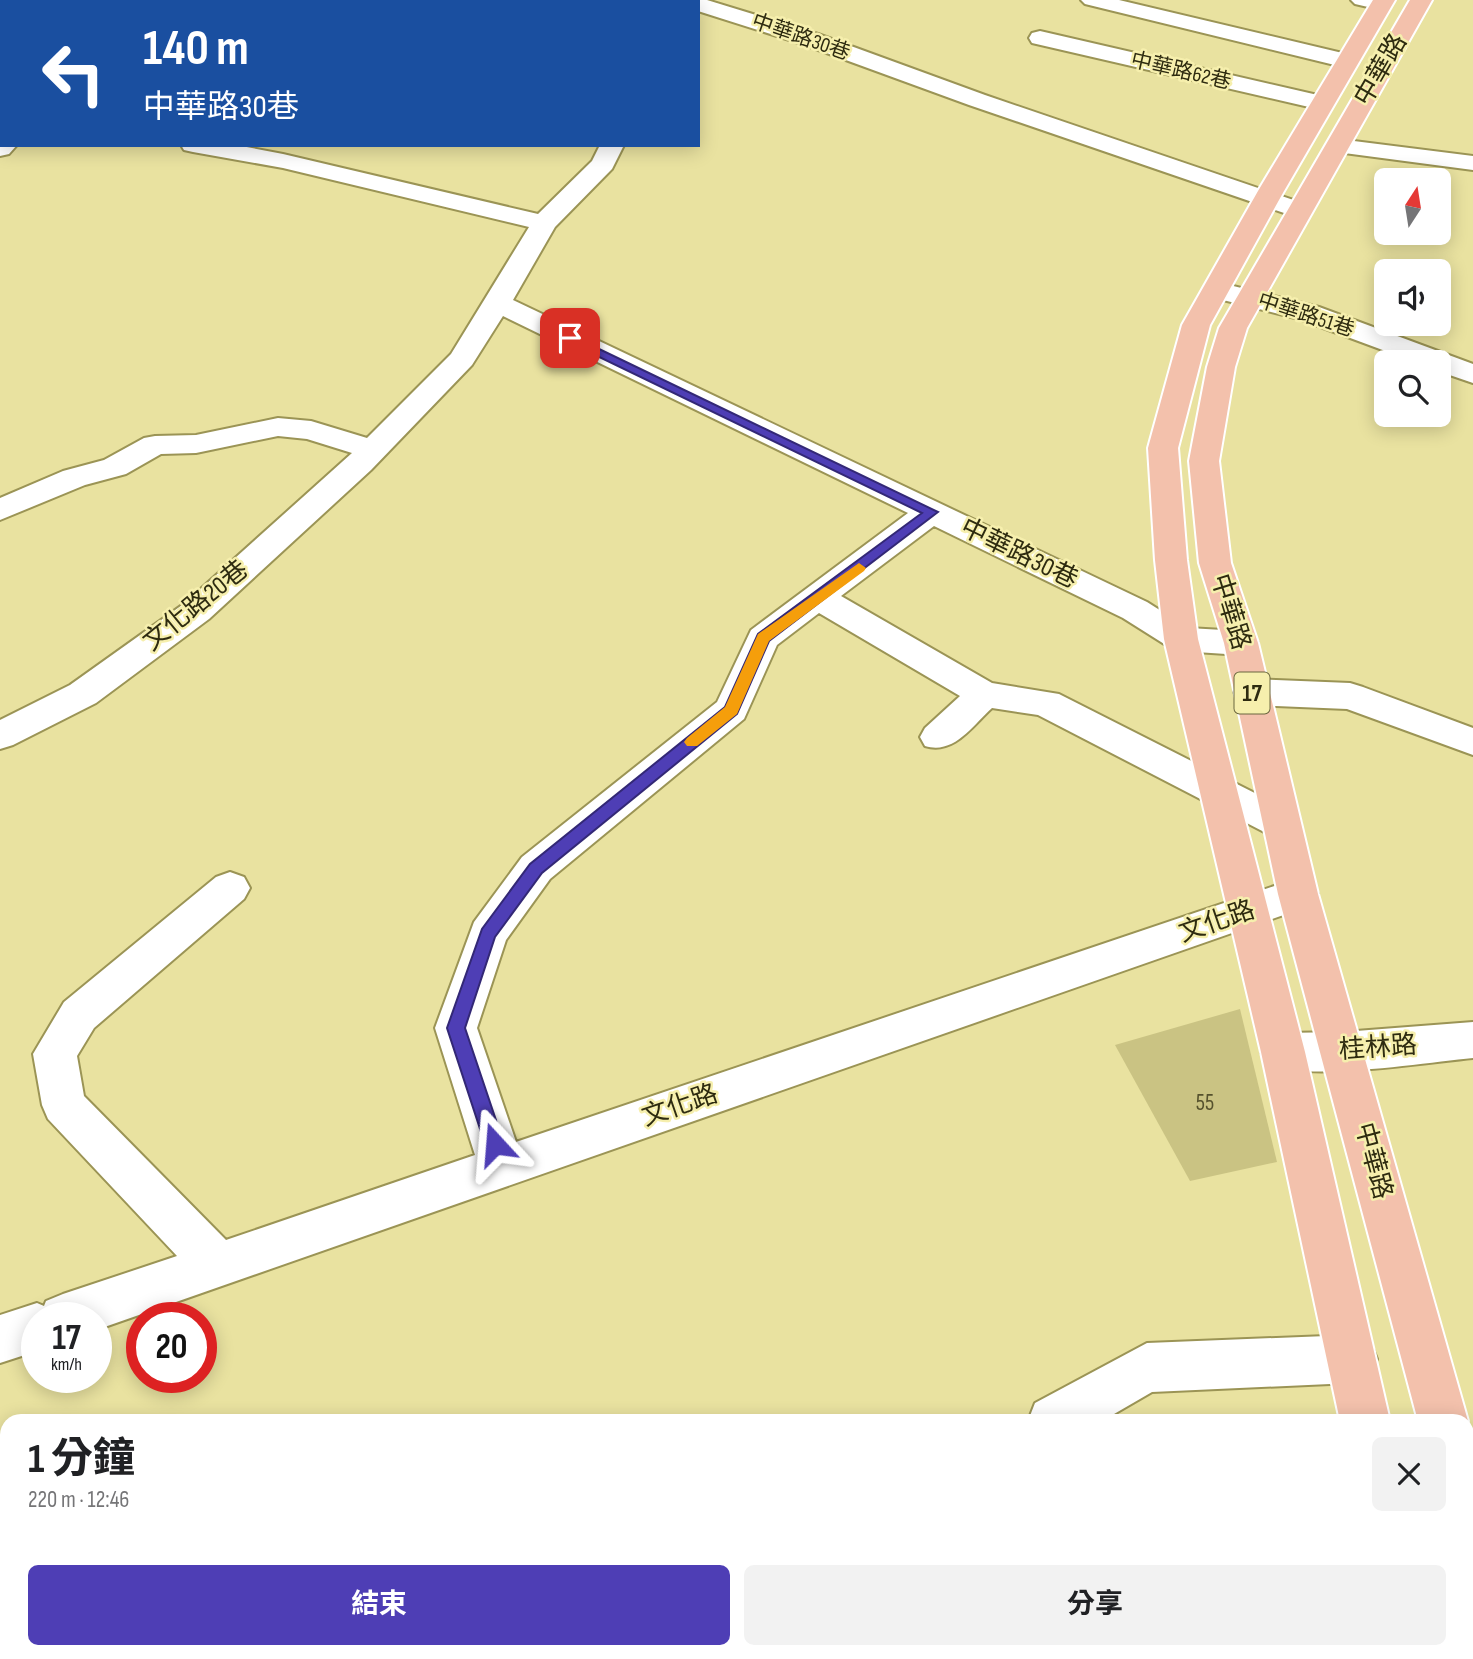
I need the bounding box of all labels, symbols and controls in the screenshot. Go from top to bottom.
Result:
street label: 中華路30巷 [749,9,853,65]
text: 140 m [143,20,249,79]
icon: left [28,28,119,119]
street label: 中華路 [1348,28,1414,112]
street label: 中華路62巷 [1128,47,1234,95]
text: 中華路30巷 [143,88,299,127]
north arrow [1374,168,1451,245]
map controls [1374,168,1451,427]
button: sound [1374,259,1451,336]
street label: 中華路51巷 [1255,288,1357,342]
pin [540,308,600,368]
icon: arrive [551,319,589,357]
button: search [1374,350,1451,427]
street label: 中華路30巷 [955,512,1083,596]
street label: 文化路20巷 [137,554,255,658]
street label: 中華路 [1204,570,1256,654]
road number: 17 [1234,672,1270,714]
street label: 文化路 [1175,895,1259,949]
street label: 桂林路 [1338,1030,1418,1066]
street label: 文化路 [638,1079,722,1133]
house number: 55 [1196,1089,1214,1117]
position arrow [458,1107,532,1181]
street label: 中華路 [1348,1119,1398,1203]
speed limit sign: 20 [126,1302,217,1393]
text: 17 [52,1317,81,1360]
text: km/h [51,1354,82,1375]
text: 1 分鐘 [28,1434,135,1485]
button: close [1372,1437,1446,1511]
text: 220 m · 12:46 [28,1486,129,1514]
button: 結束 [28,1565,730,1645]
button: 分享 [744,1565,1446,1645]

